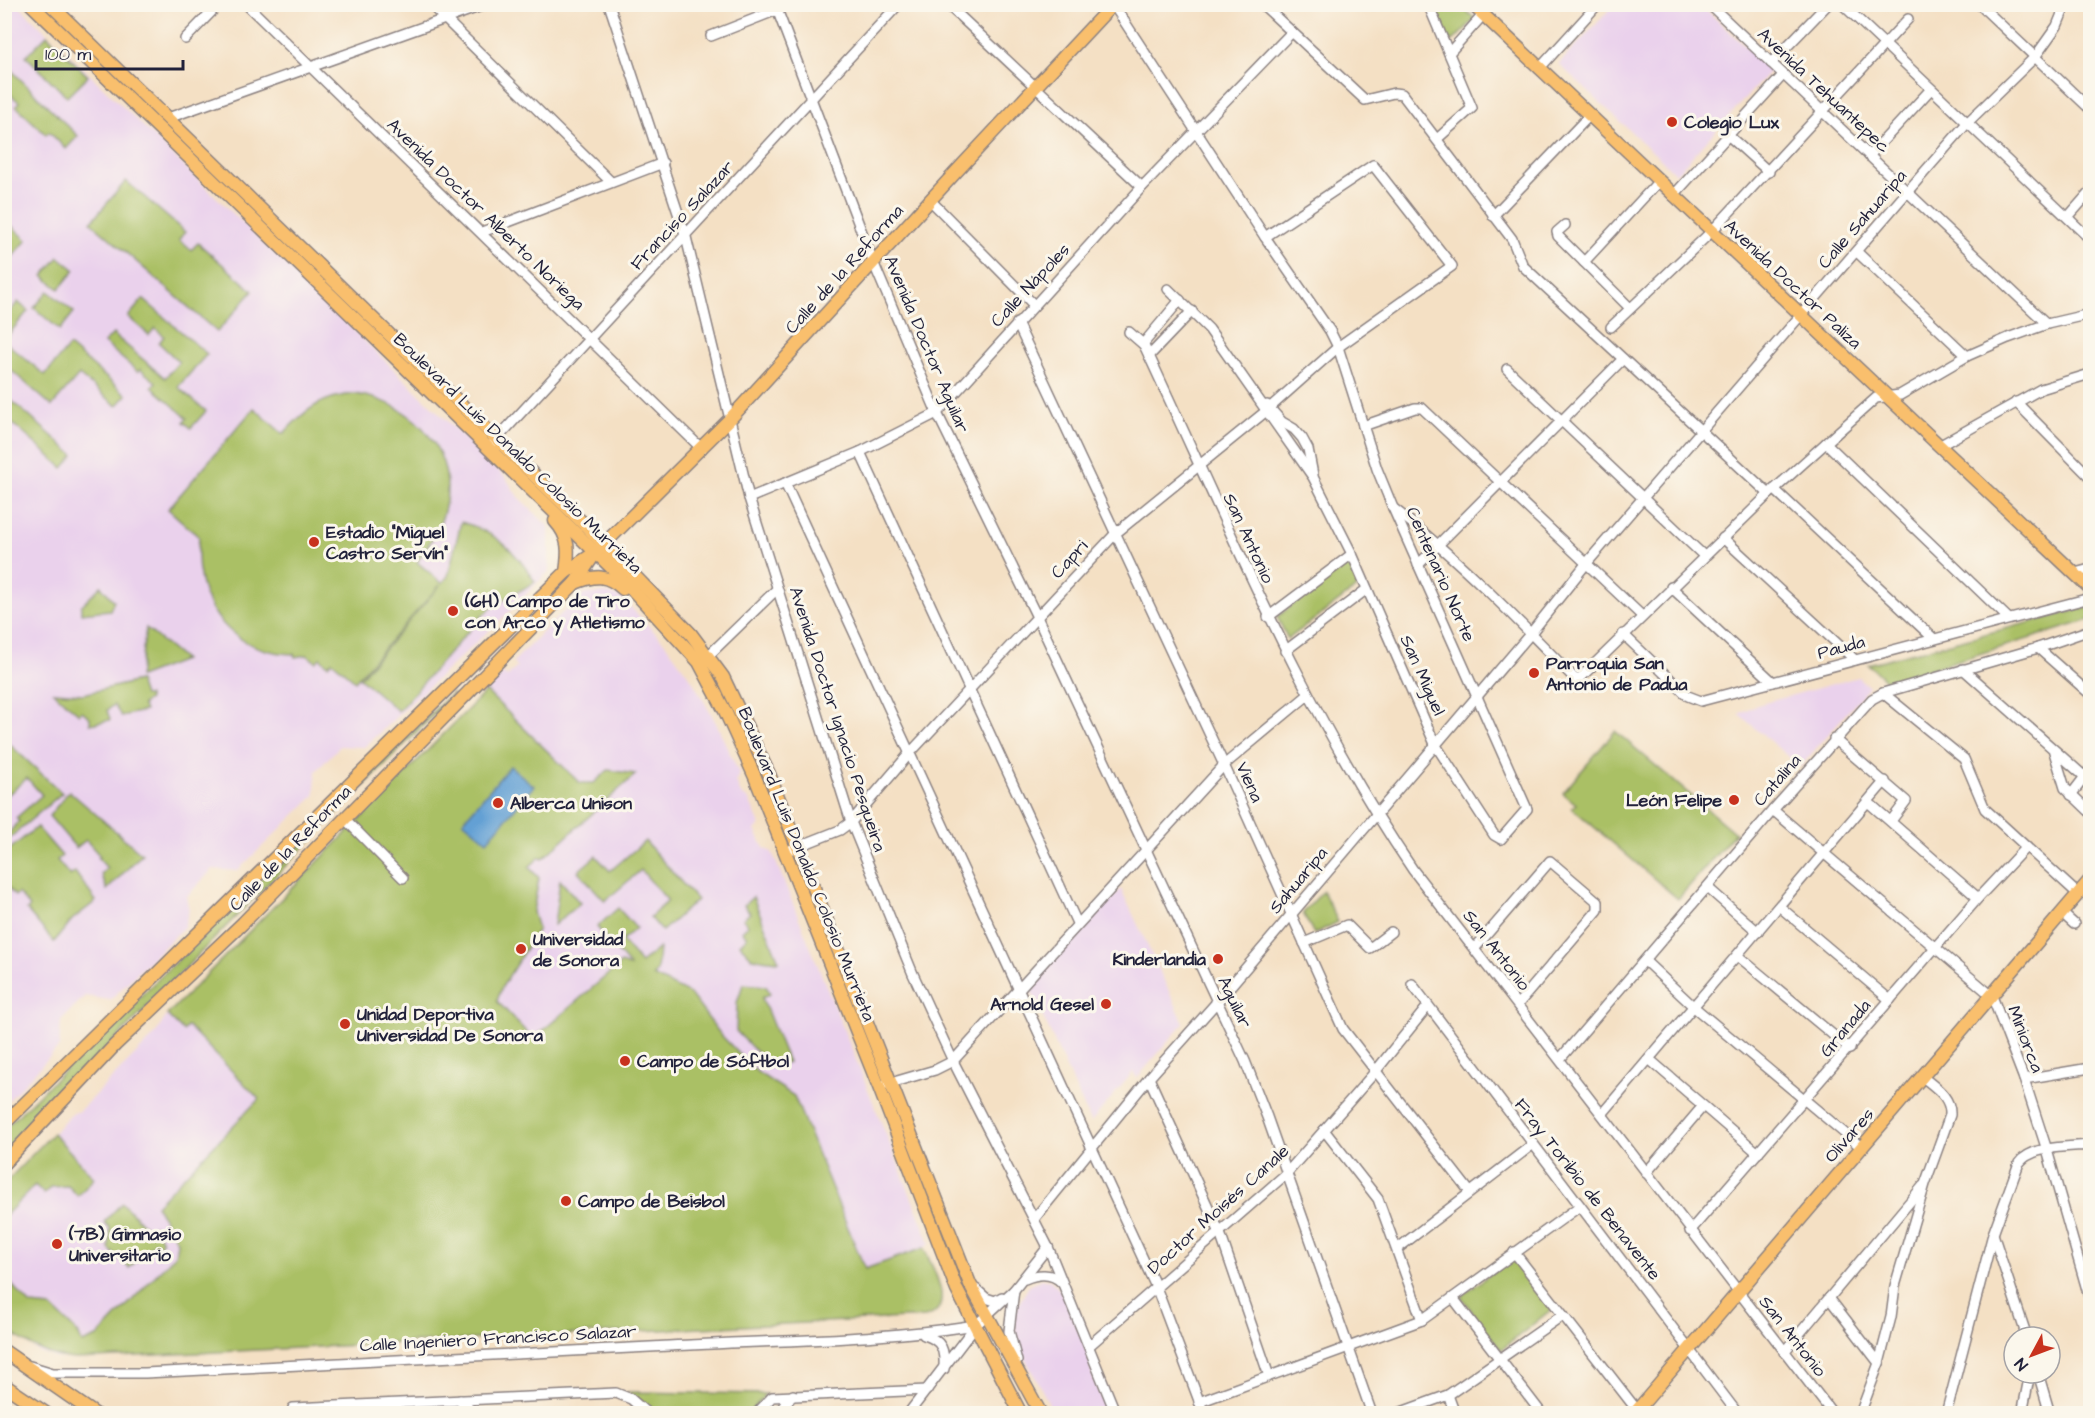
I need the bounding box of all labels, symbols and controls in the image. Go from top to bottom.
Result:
street label: Avenida Tehuantepec [1752,22,1896,159]
scale bar [36,33,183,71]
text: 100 m [45,42,91,67]
place label: Colegio Lux [1684,110,1779,136]
street label: Avenida Doctor Alberto Noriega [380,113,590,317]
marker: Colegio Lux [1665,115,1679,129]
street label: Franciso Salazar [625,155,740,276]
street label: Calle Sahuaripa [1812,164,1913,274]
street label: Calle de la Reforma [779,199,909,340]
street label: Avenida Doctor Paliza [1718,214,1867,355]
street label: Calle Nápoles [985,238,1076,333]
street label: Avenida Doctor Aguilar [877,252,975,437]
street label: Boulevard Luis Donaldo Colosio Murrieta [388,327,648,579]
street label: San Antonio [1217,489,1280,587]
street label: Centenario Norte [1400,503,1482,646]
place label: Estadio "Miguel Castro Servín" [326,520,449,566]
street label: Capri [1045,534,1094,584]
marker: Estadio "Miguel Castro Servín" [307,535,321,549]
street label: Avenida Doctor Ignacio Pesqueira [782,583,892,855]
place label: (6H) Campo de Tiro con Arco y Atletismo [464,589,645,636]
marker: (6H) Campo de Tiro con Arco y Atletismo [446,604,460,618]
street label: Pauda [1815,629,1868,666]
street label: San Miguel [1393,631,1451,720]
place label: Parroquia San Antonio de Padua [1546,651,1688,697]
marker: Parroquia San Antonio de Padua [1527,666,1541,680]
street label: Boulevard Luis Donaldo Colosio Murrieta [732,703,881,1025]
street label: Catalina [1748,749,1807,812]
street label: Viena [1230,758,1269,806]
street label: Calle de la Reforma [224,780,357,917]
place label: León Felipe [1626,788,1722,813]
place label: Alberca Unison [510,791,632,816]
marker: León Felipe [1727,793,1741,807]
marker: Alberca Unison [491,796,505,810]
street label: Sahuaripa [1263,842,1334,919]
street label: San Antonio [1457,905,1536,996]
place label: Universidad de Sonora [532,927,624,973]
marker: Universidad de Sonora [514,942,528,956]
place label: Kinderlandia [1112,947,1207,972]
marker: Kinderlandia [1211,952,1225,966]
street label: Aguilar [1210,972,1258,1033]
place label: Arnold Gesel [990,992,1094,1017]
street label: Granada [1814,994,1877,1062]
marker: Arnold Gesel [1099,997,1113,1011]
place label: Unidad Deportiva Universidad De Sonora [357,1002,544,1048]
street label: Miniorca [2001,1002,2050,1076]
marker: Unidad Deportiva Universidad De Sonora [338,1017,352,1031]
place label: Campo de Sóftbol [637,1049,789,1074]
marker: Campo de Sóftbol [618,1054,632,1068]
street label: Fray Toribio de Benavente [1508,1093,1667,1286]
street label: Olivares [1819,1103,1880,1168]
street label: Doctor Moisés Canale [1142,1139,1295,1280]
place label: Campo de Beisbol [578,1189,725,1214]
marker: Campo de Beisbol [559,1194,573,1208]
place label: (7B) Gimnasio Universitario [68,1222,182,1268]
marker: (7B) Gimnasio Universitario [50,1237,64,1251]
street label: San Antonio [1753,1291,1832,1382]
street label: Calle Ingeniero Francisco Salazar [359,1319,637,1359]
north arrow [2002,1325,2062,1385]
text: N [2010,1353,2033,1375]

